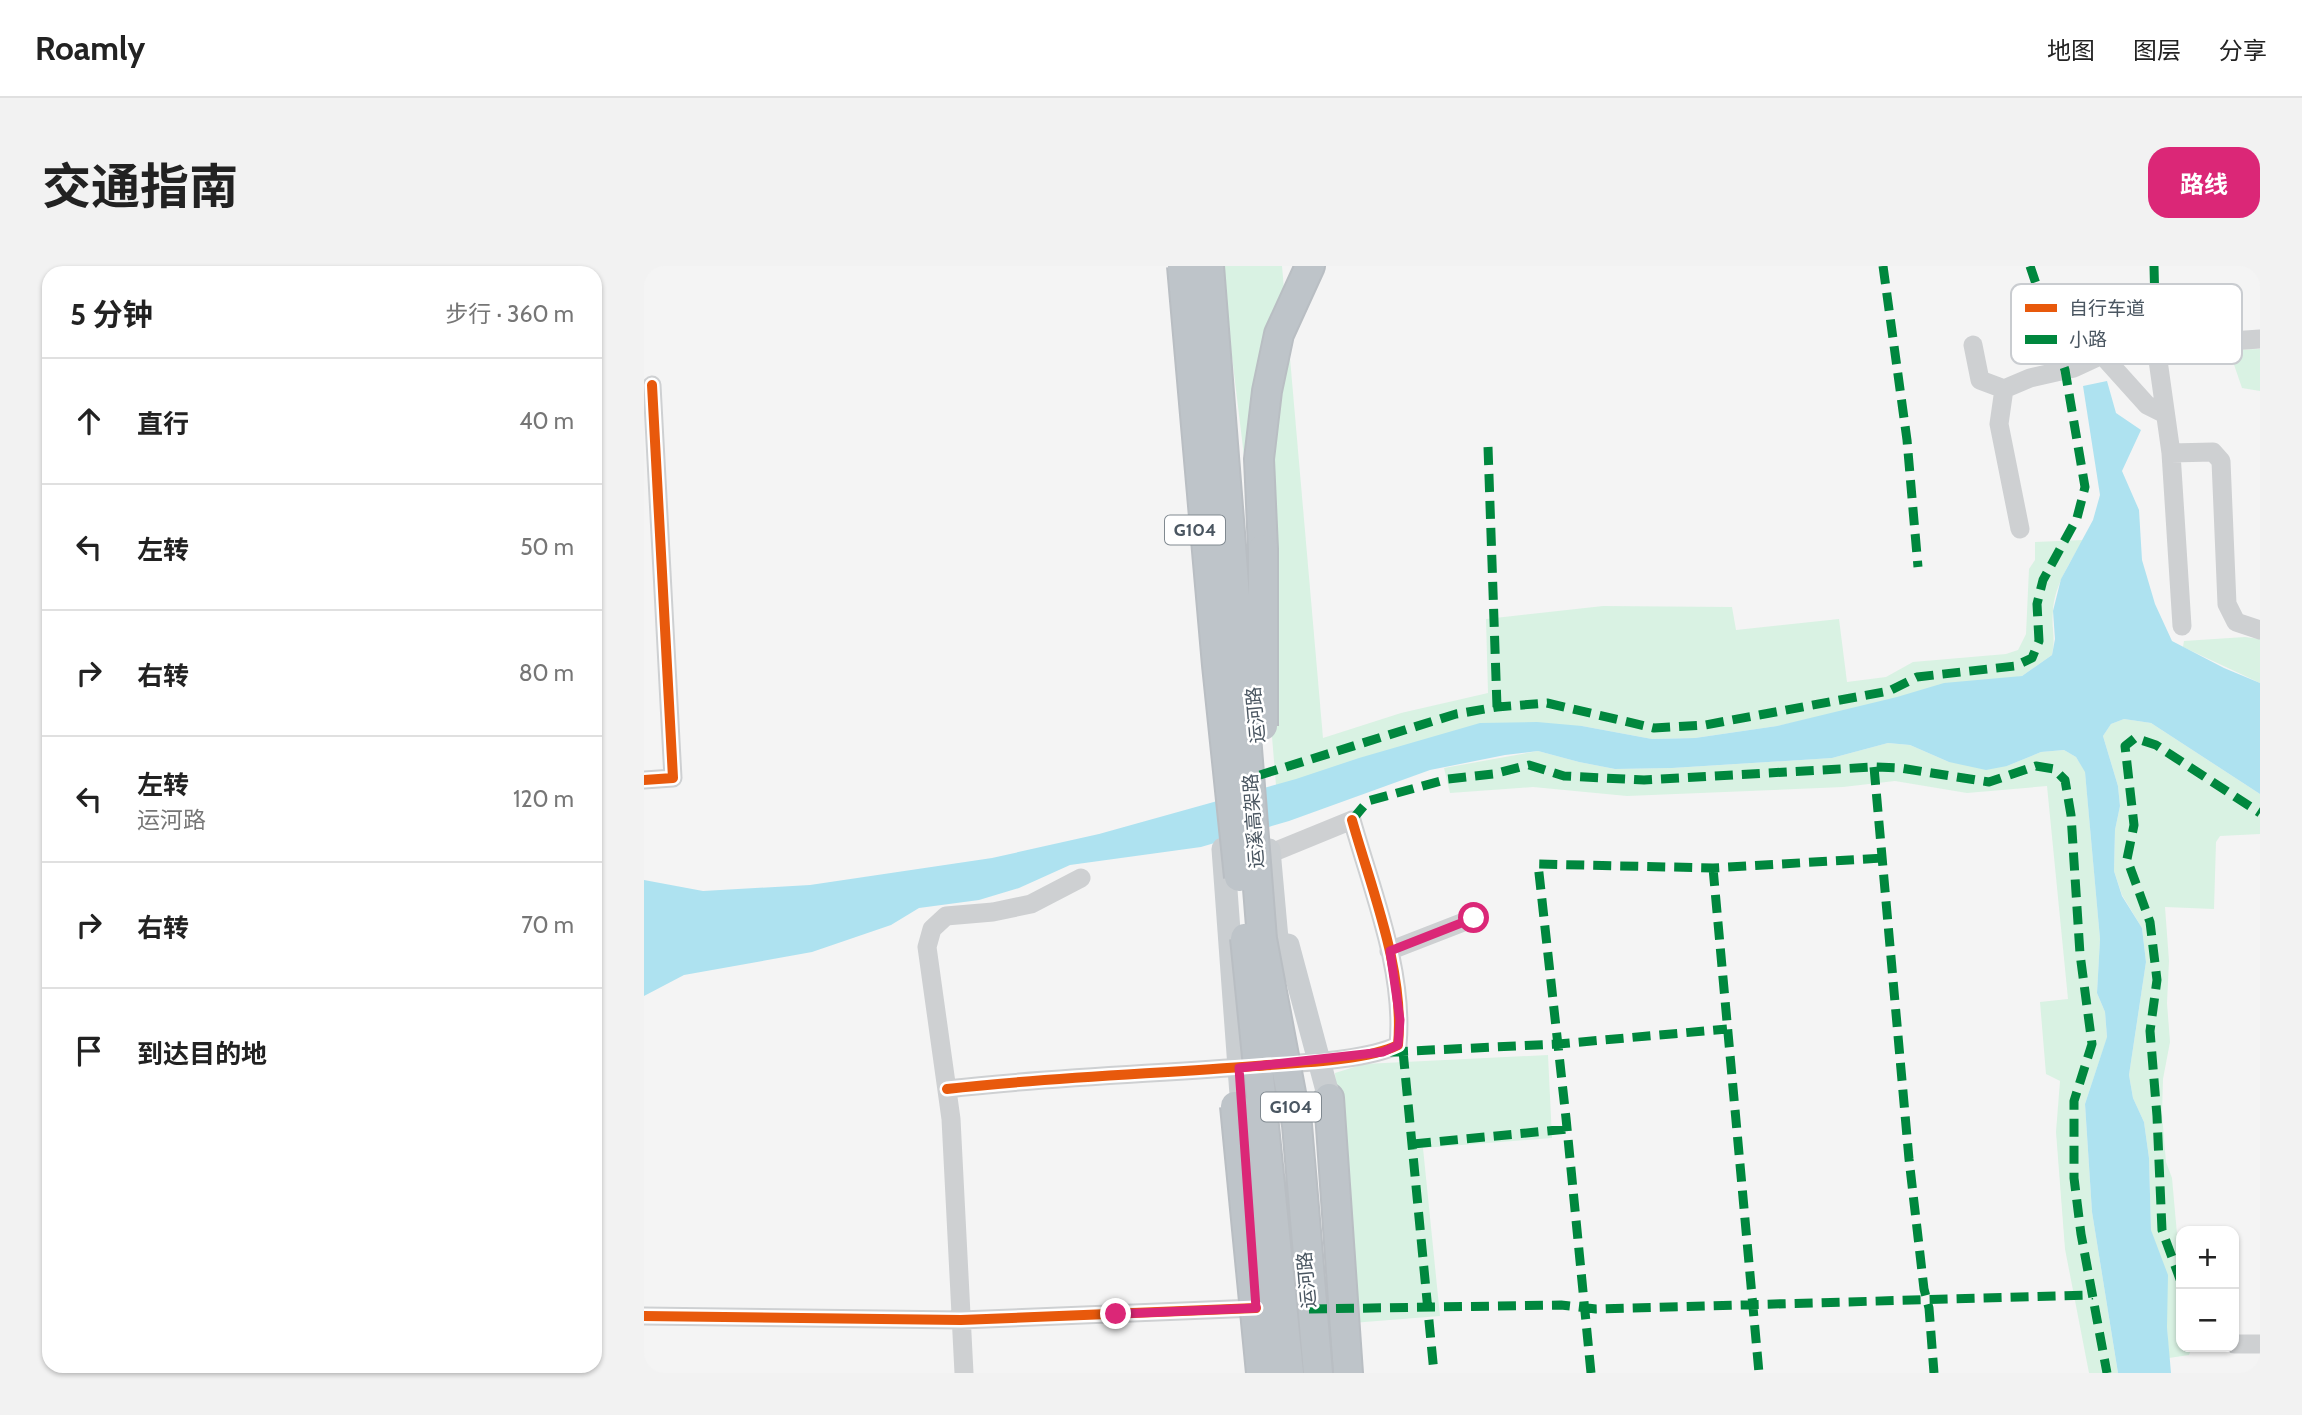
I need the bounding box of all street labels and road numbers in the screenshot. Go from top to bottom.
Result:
road number: G104 [1165,516,1225,544]
street label: 运河路 [1242,686,1269,744]
street label: 运溪高架路 [1239,773,1268,869]
road number: G104 [1261,1092,1321,1122]
street label: 运河路 [1293,1251,1320,1309]

